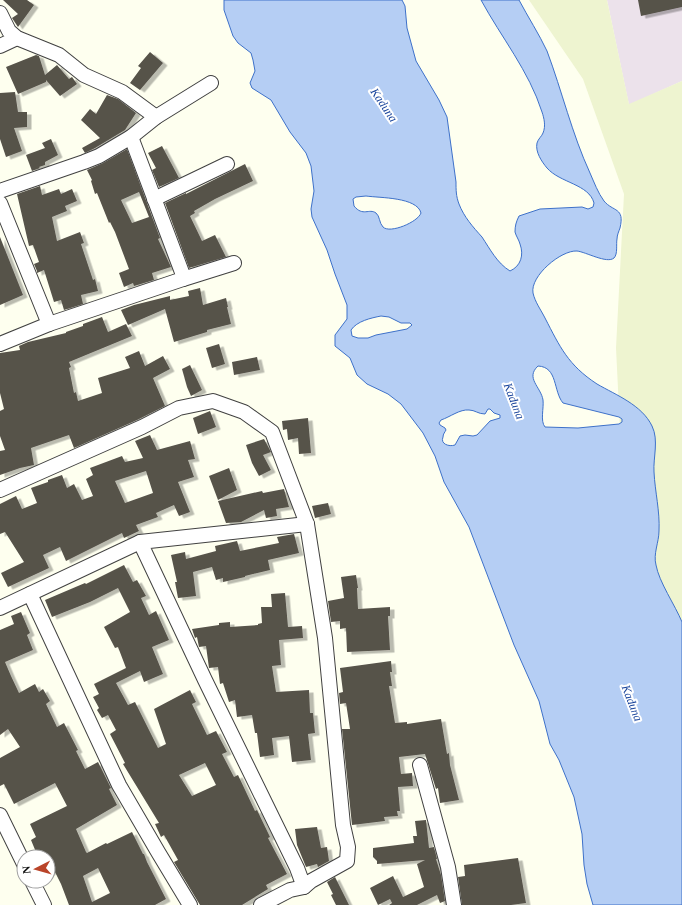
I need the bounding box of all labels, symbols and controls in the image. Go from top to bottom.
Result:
water label: Kaduna [367,84,400,125]
water label: Kaduna [500,380,527,421]
water label: Kaduna [618,682,645,723]
north arrow [16,849,56,889]
text: N [20,865,32,875]

